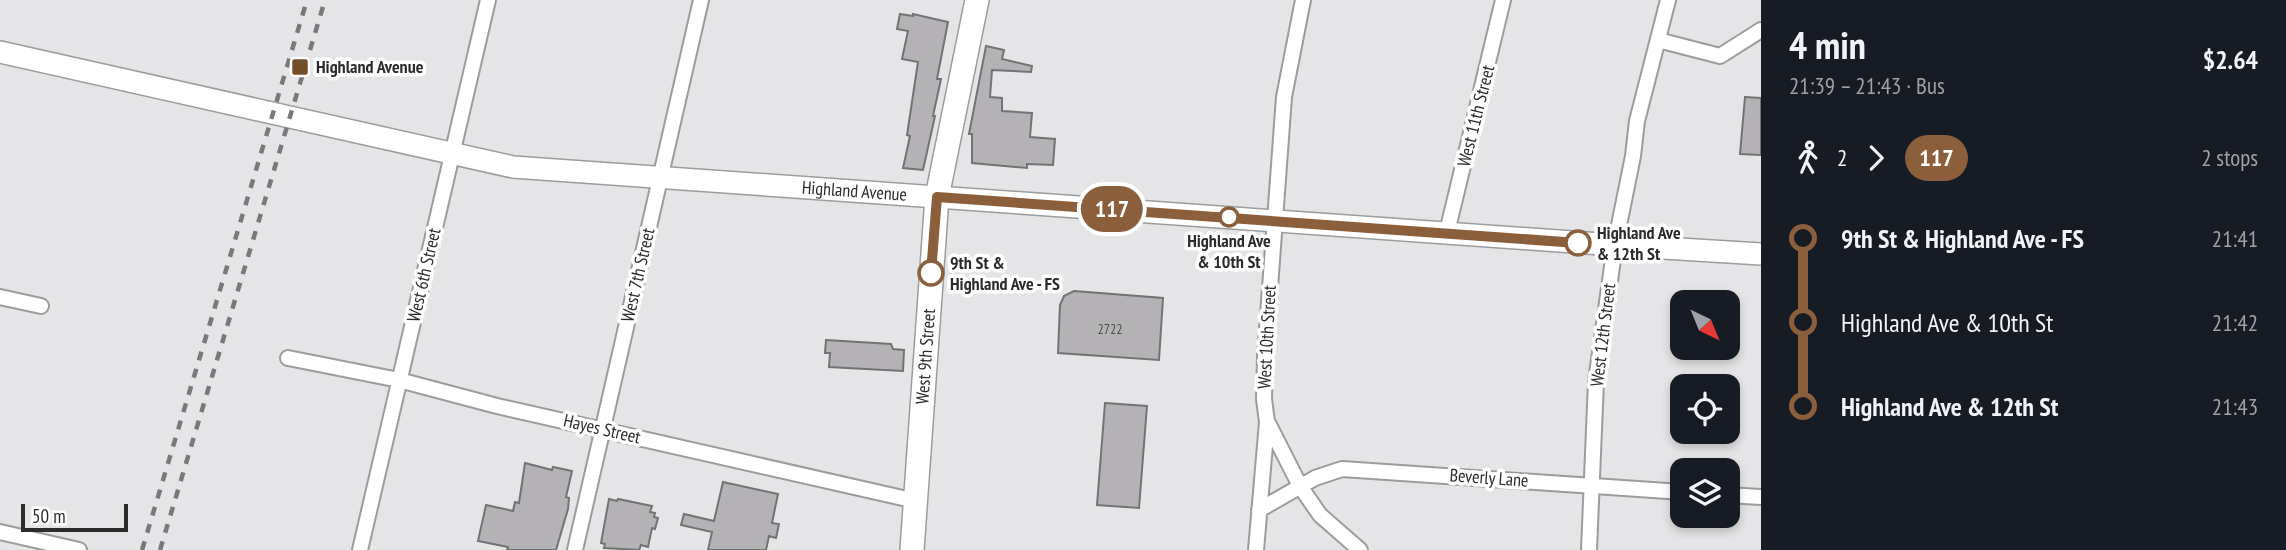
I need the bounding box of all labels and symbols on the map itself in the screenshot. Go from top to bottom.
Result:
place label: Highland Avenue [316,55,424,78]
marker: Highland Avenue [290,57,310,77]
street label: West 11th Street [1452,63,1499,169]
street label: Highland Avenue [801,175,908,206]
line badge: 117 [1072,186,1152,232]
marker: Highland Ave & 10th St [1219,207,1239,227]
place label: Highland Ave & 12th St [1597,221,1681,265]
street label: West 6th Street [402,226,446,324]
street label: West 7th Street [616,226,659,324]
place label: Highland Ave & 10th St [1187,229,1271,273]
marker: Highland Ave & 12th St [1565,230,1591,256]
place label: 9th St & Highland Ave - FS [950,251,1060,295]
marker: 9th St & Highland Ave - FS [918,260,944,286]
street label: West 12th Street [1585,282,1620,388]
street label: West 10th Street [1252,284,1281,389]
north arrow [1670,290,1740,360]
street label: West 9th Street [910,308,940,405]
house number: 2722 [1097,320,1123,338]
street label: Hayes Street [561,409,643,449]
street label: Beverly Lane [1449,463,1529,492]
scale bar [21,501,128,533]

